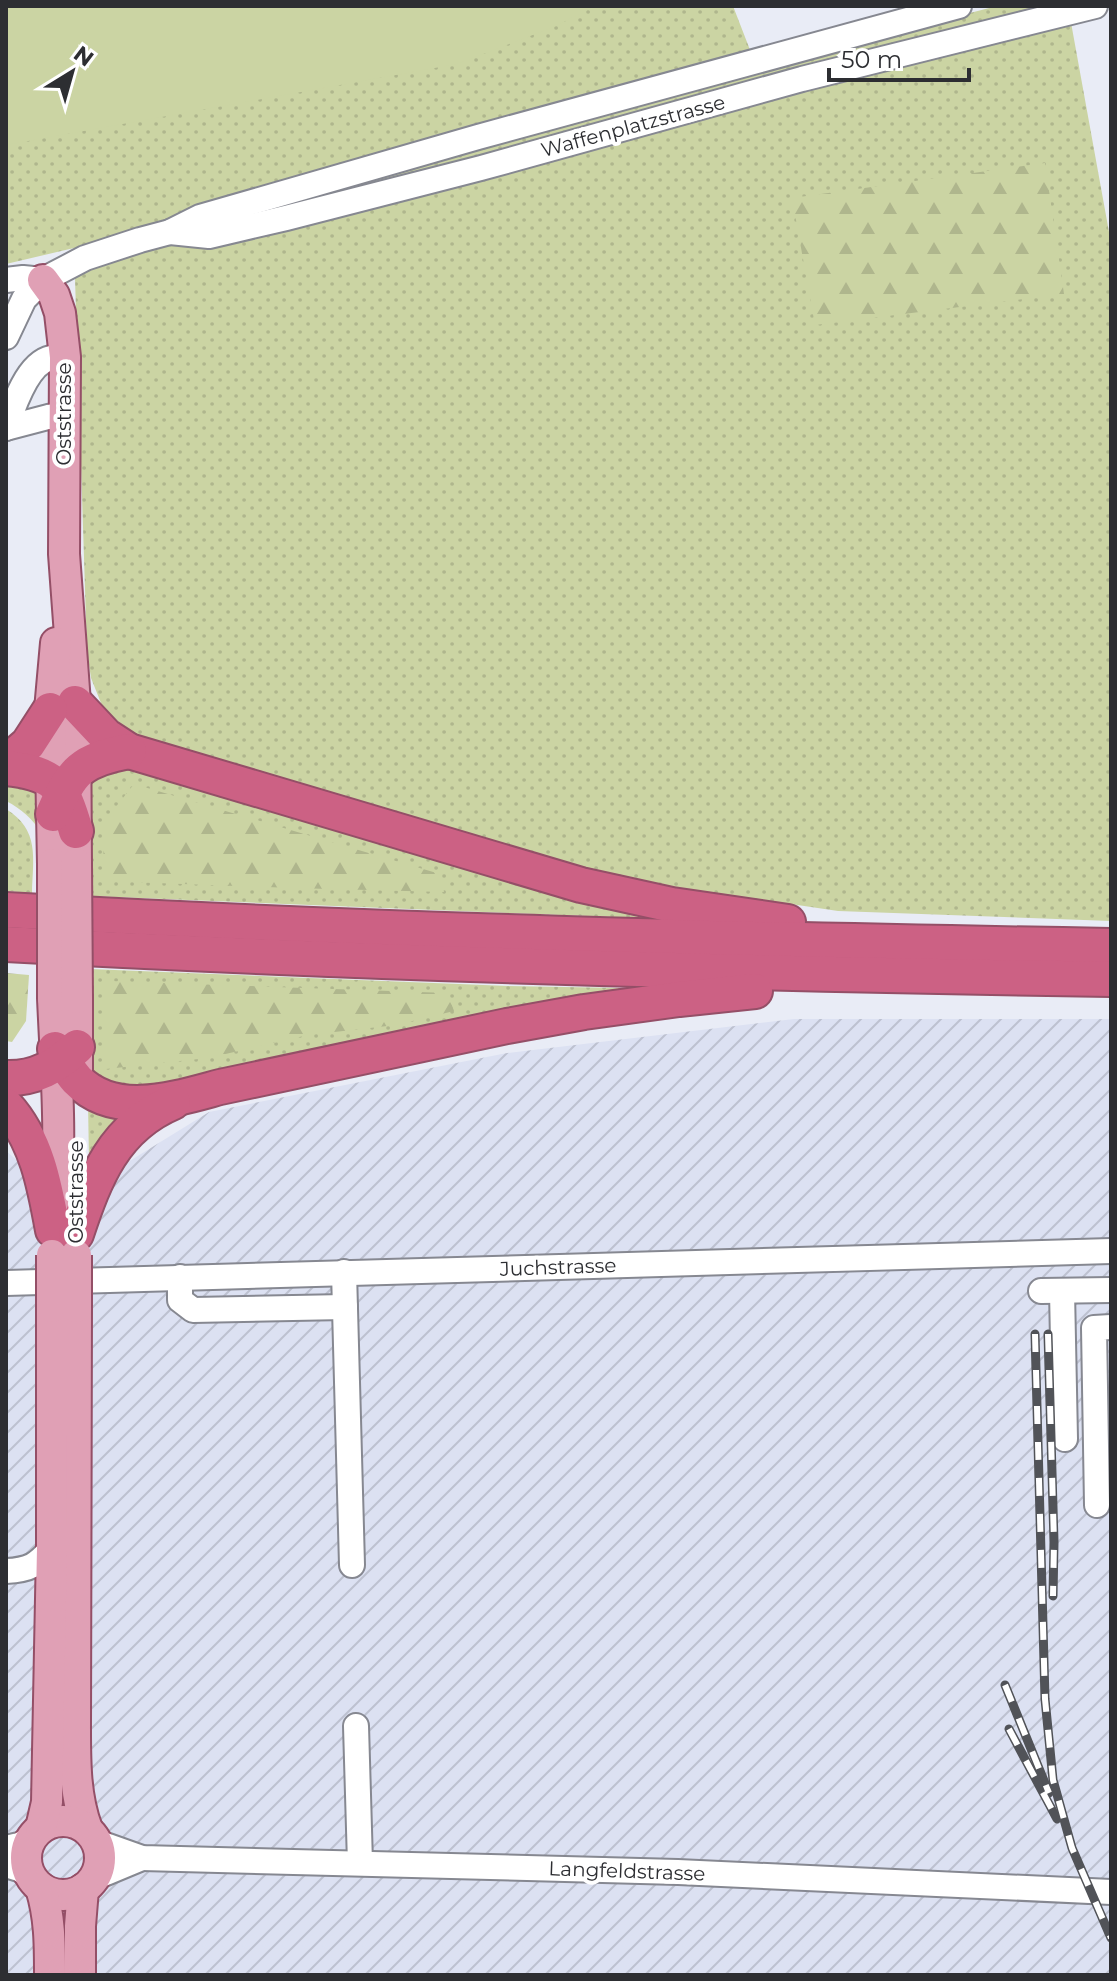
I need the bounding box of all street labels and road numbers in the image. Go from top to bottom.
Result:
street label: Waffenplatzstrasse [538,90,728,162]
street label: Oststrasse [52,362,76,466]
street label: Oststrasse [64,1140,88,1244]
street label: Juchstrasse [498,1253,617,1281]
street label: Langfeldstrasse [548,1856,706,1886]

